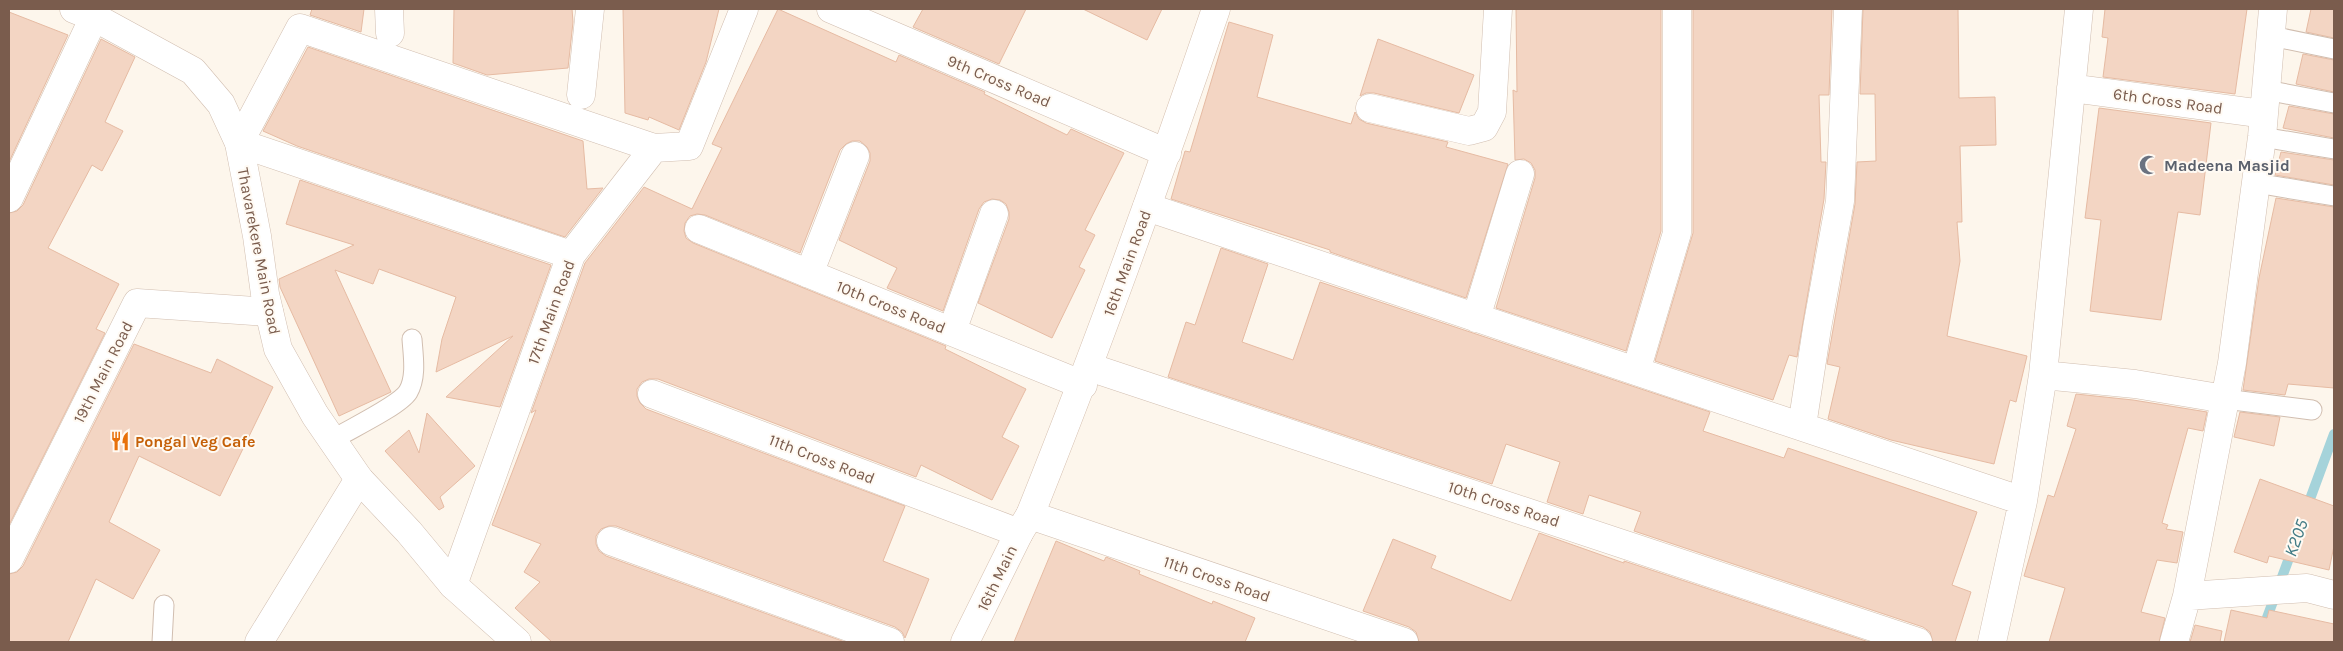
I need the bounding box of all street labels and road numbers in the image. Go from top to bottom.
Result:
street label: 9th Cross Road [944,51,1054,111]
street label: 6th Cross Road [2112,84,2224,118]
street label: Thavarekere Main Road [233,166,285,336]
street label: 16th Main Road [1099,207,1155,319]
street label: 17th Main Road [523,257,579,367]
street label: 10th Cross Road [834,276,948,338]
street label: 19th Main Road [69,318,137,426]
street label: 11th Cross Road [766,430,878,488]
street label: 10th Cross Road [1446,477,1562,531]
street label: 16th Main [973,542,1021,614]
street label: 11th Cross Road [1161,552,1273,606]

